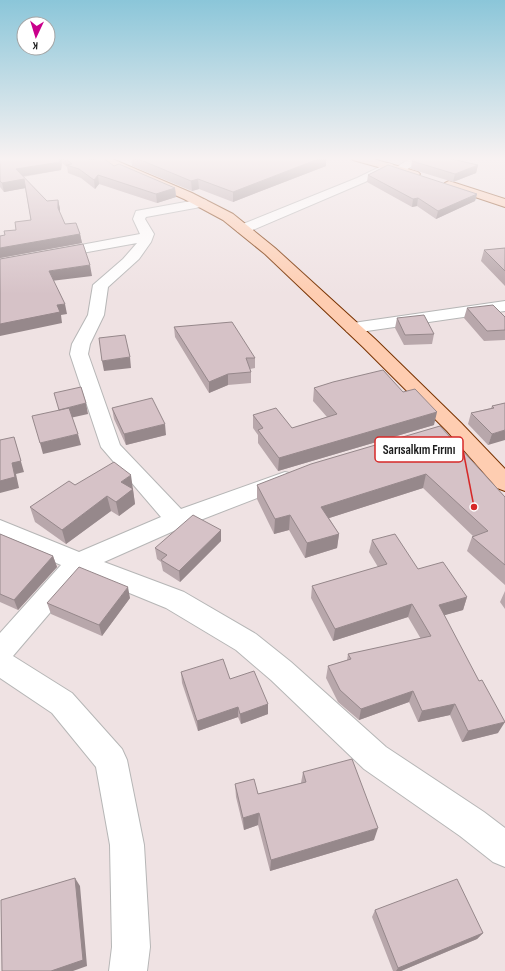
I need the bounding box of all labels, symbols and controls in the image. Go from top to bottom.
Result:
north arrow [16,16,56,56]
text: K [32,39,39,52]
callout: Sarısalkım Fırını [375,437,463,462]
text: Sarısalkım Fırını [383,442,456,458]

